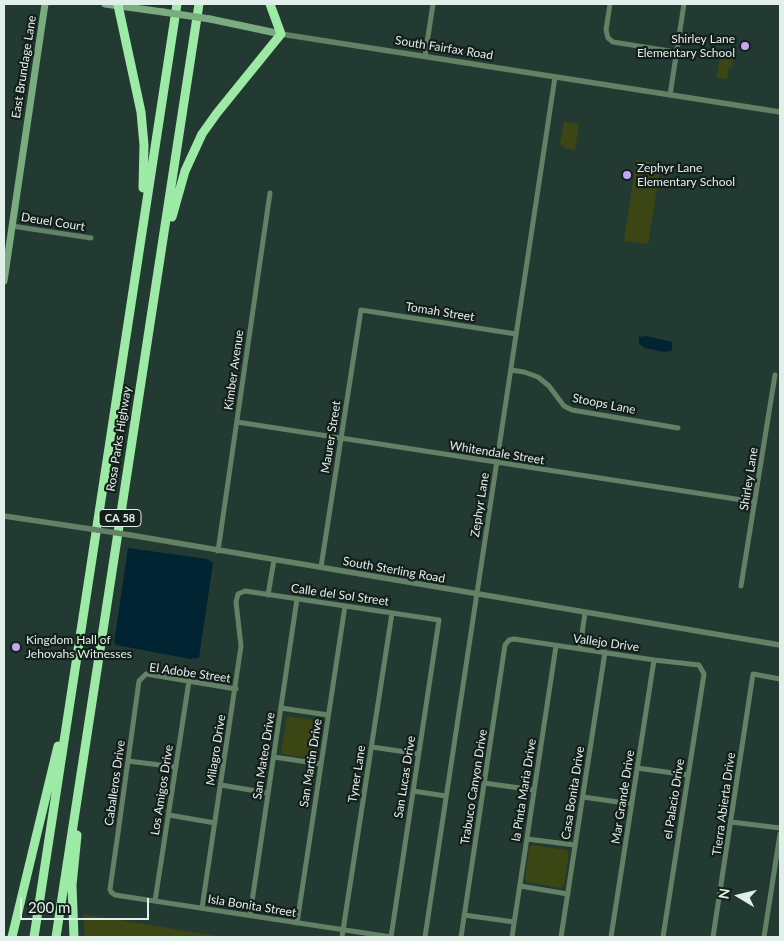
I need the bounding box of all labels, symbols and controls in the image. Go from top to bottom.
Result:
street label: East Brundage Lane [9,14,39,120]
place label: Shirley Lane Elementary School [637,32,735,60]
street label: South Fairfax Road [394,33,494,63]
marker: Shirley Lane Elementary School [739,40,751,52]
place label: Zephyr Lane Elementary School [637,161,735,189]
marker: Zephyr Lane Elementary School [621,169,633,181]
street label: Deuel Court [20,210,86,234]
street label: Tomah Street [404,299,476,325]
street label: Kimber Avenue [221,329,247,411]
street label: Rosa Parks Highway [104,385,134,493]
street label: Stoops Lane [571,391,637,417]
street label: Maurer Street [318,400,344,474]
street label: Whitendale Street [449,438,545,468]
street label: Shirley Lane [737,446,761,512]
street label: Zephyr Lane [468,472,492,538]
road number: CA 58 [99,509,141,526]
street label: South Sterling Road [342,554,446,586]
street label: Calle del Sol Street [290,581,390,609]
street label: Vallejo Drive [572,631,640,655]
place label: Kingdom Hall of Jehovahs Witnesses [26,633,132,661]
marker: Kingdom Hall of Jehovahs Witnesses [10,641,22,653]
street label: El Adobe Street [148,660,232,686]
street label: San Mateo Drive [250,711,278,801]
street label: Milagro Drive [203,714,229,786]
street label: San Martin Drive [297,718,325,808]
street label: Trabuco Canyon Drive [458,728,490,846]
street label: San Lucas Drive [391,735,419,819]
street label: la Pinta Maria Drive [509,738,539,842]
street label: Caballeros Drive [102,739,128,827]
street label: Los Amigos Drive [148,744,176,836]
street label: Tyner Lane [345,744,369,804]
street label: Casa Bonita Drive [559,745,587,841]
street label: Mar Grande Drive [608,749,638,845]
street label: Tierra Abierta Drive [710,751,738,857]
street label: el Palacio Drive [661,758,687,840]
north arrow [714,871,764,921]
text: N [714,887,733,900]
scale bar [22,888,151,920]
street label: Isla Bonita Street [207,892,297,920]
text: 200 m [28,898,70,916]

